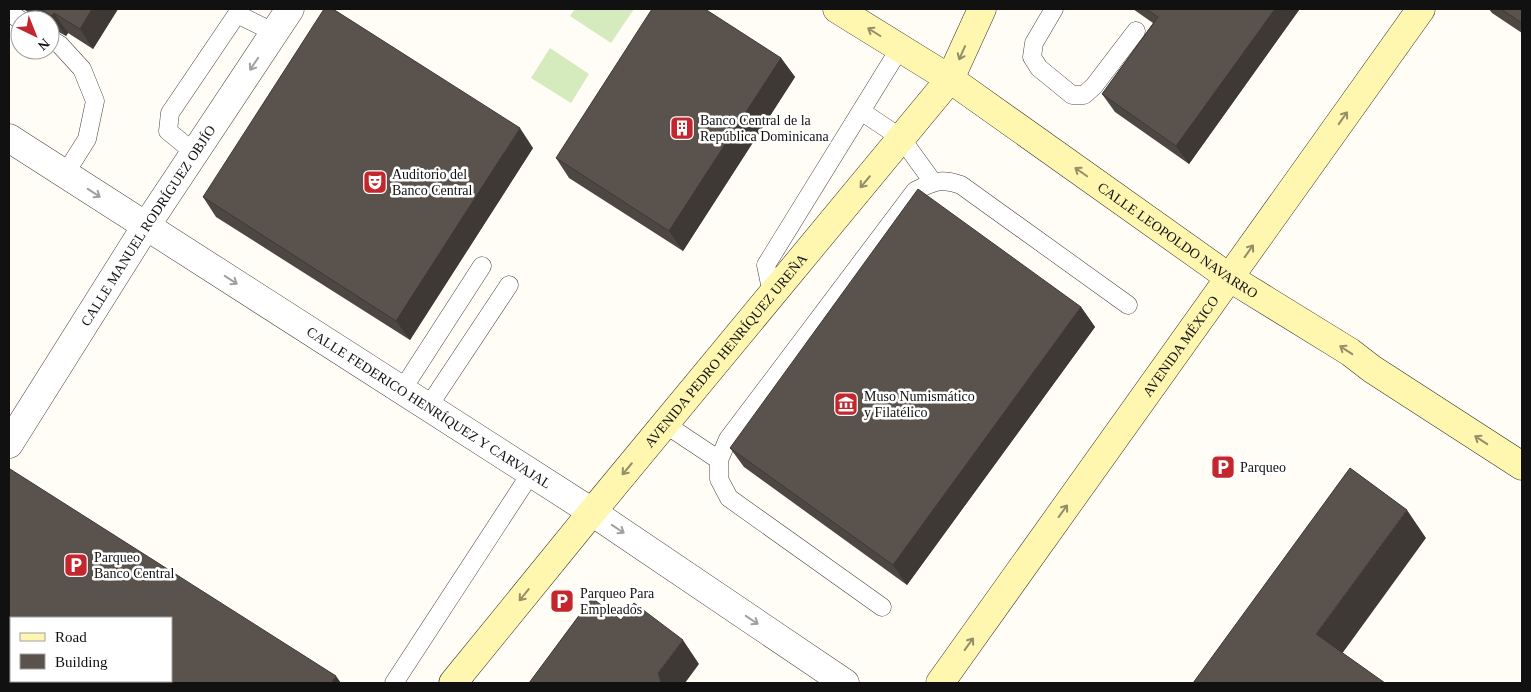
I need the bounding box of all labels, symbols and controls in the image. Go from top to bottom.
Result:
north arrow [10,10,60,60]
one-way arrow [867,26,881,36]
text: N [35,35,52,53]
one-way arrow [957,45,966,60]
one-way arrow [249,57,259,71]
one-way arrow [1338,111,1348,125]
place label: Banco Central de la República Dominicana [700,113,829,144]
building icon: Banco Central de la República Dominicana [669,115,695,141]
street label: CALLE MANUEL RODRÍGUEZ OBJÍO [78,122,218,329]
one-way arrow [1075,166,1088,177]
place label: Auditorio del Banco Central [392,167,473,198]
theatre icon: Auditorio del Banco Central [362,169,388,195]
one-way arrow [859,176,870,189]
street label: CALLE LEOPOLDO NAVARRO [1095,179,1261,301]
one-way arrow [87,188,101,198]
one-way arrow [1244,244,1254,258]
street label: AVENIDA PEDRO HENRÍQUEZ UREÑA [641,250,810,450]
one-way arrow [223,276,237,286]
street label: AVENIDA MÉXICO [1140,293,1221,399]
street label: CALLE FEDERICO HENRÍQUEZ Y CARVAJAL [304,324,554,491]
one-way arrow [1339,345,1353,355]
place label: Muso Numismático y Filatélico [864,389,975,420]
museum icon: Muso Numismático y Filatélico [833,391,859,417]
one-way arrow [1475,435,1489,445]
parking icon: Parqueo [1210,454,1236,480]
place label: Parqueo [1240,460,1286,475]
one-way arrow [622,462,633,475]
one-way arrow [1058,504,1068,518]
one-way arrow [610,524,624,534]
place label: Parqueo Banco Central [94,550,175,581]
parking icon: Parqueo Banco Central [63,552,89,578]
place label: Parqueo Para Empleados [580,586,655,617]
one-way arrow [519,588,530,601]
parking icon: Parqueo Para Empleados [549,588,575,614]
one-way arrow [745,615,759,626]
legend [10,617,172,682]
text: Road [55,629,87,645]
one-way arrow [964,637,974,651]
text: Building [55,654,108,670]

